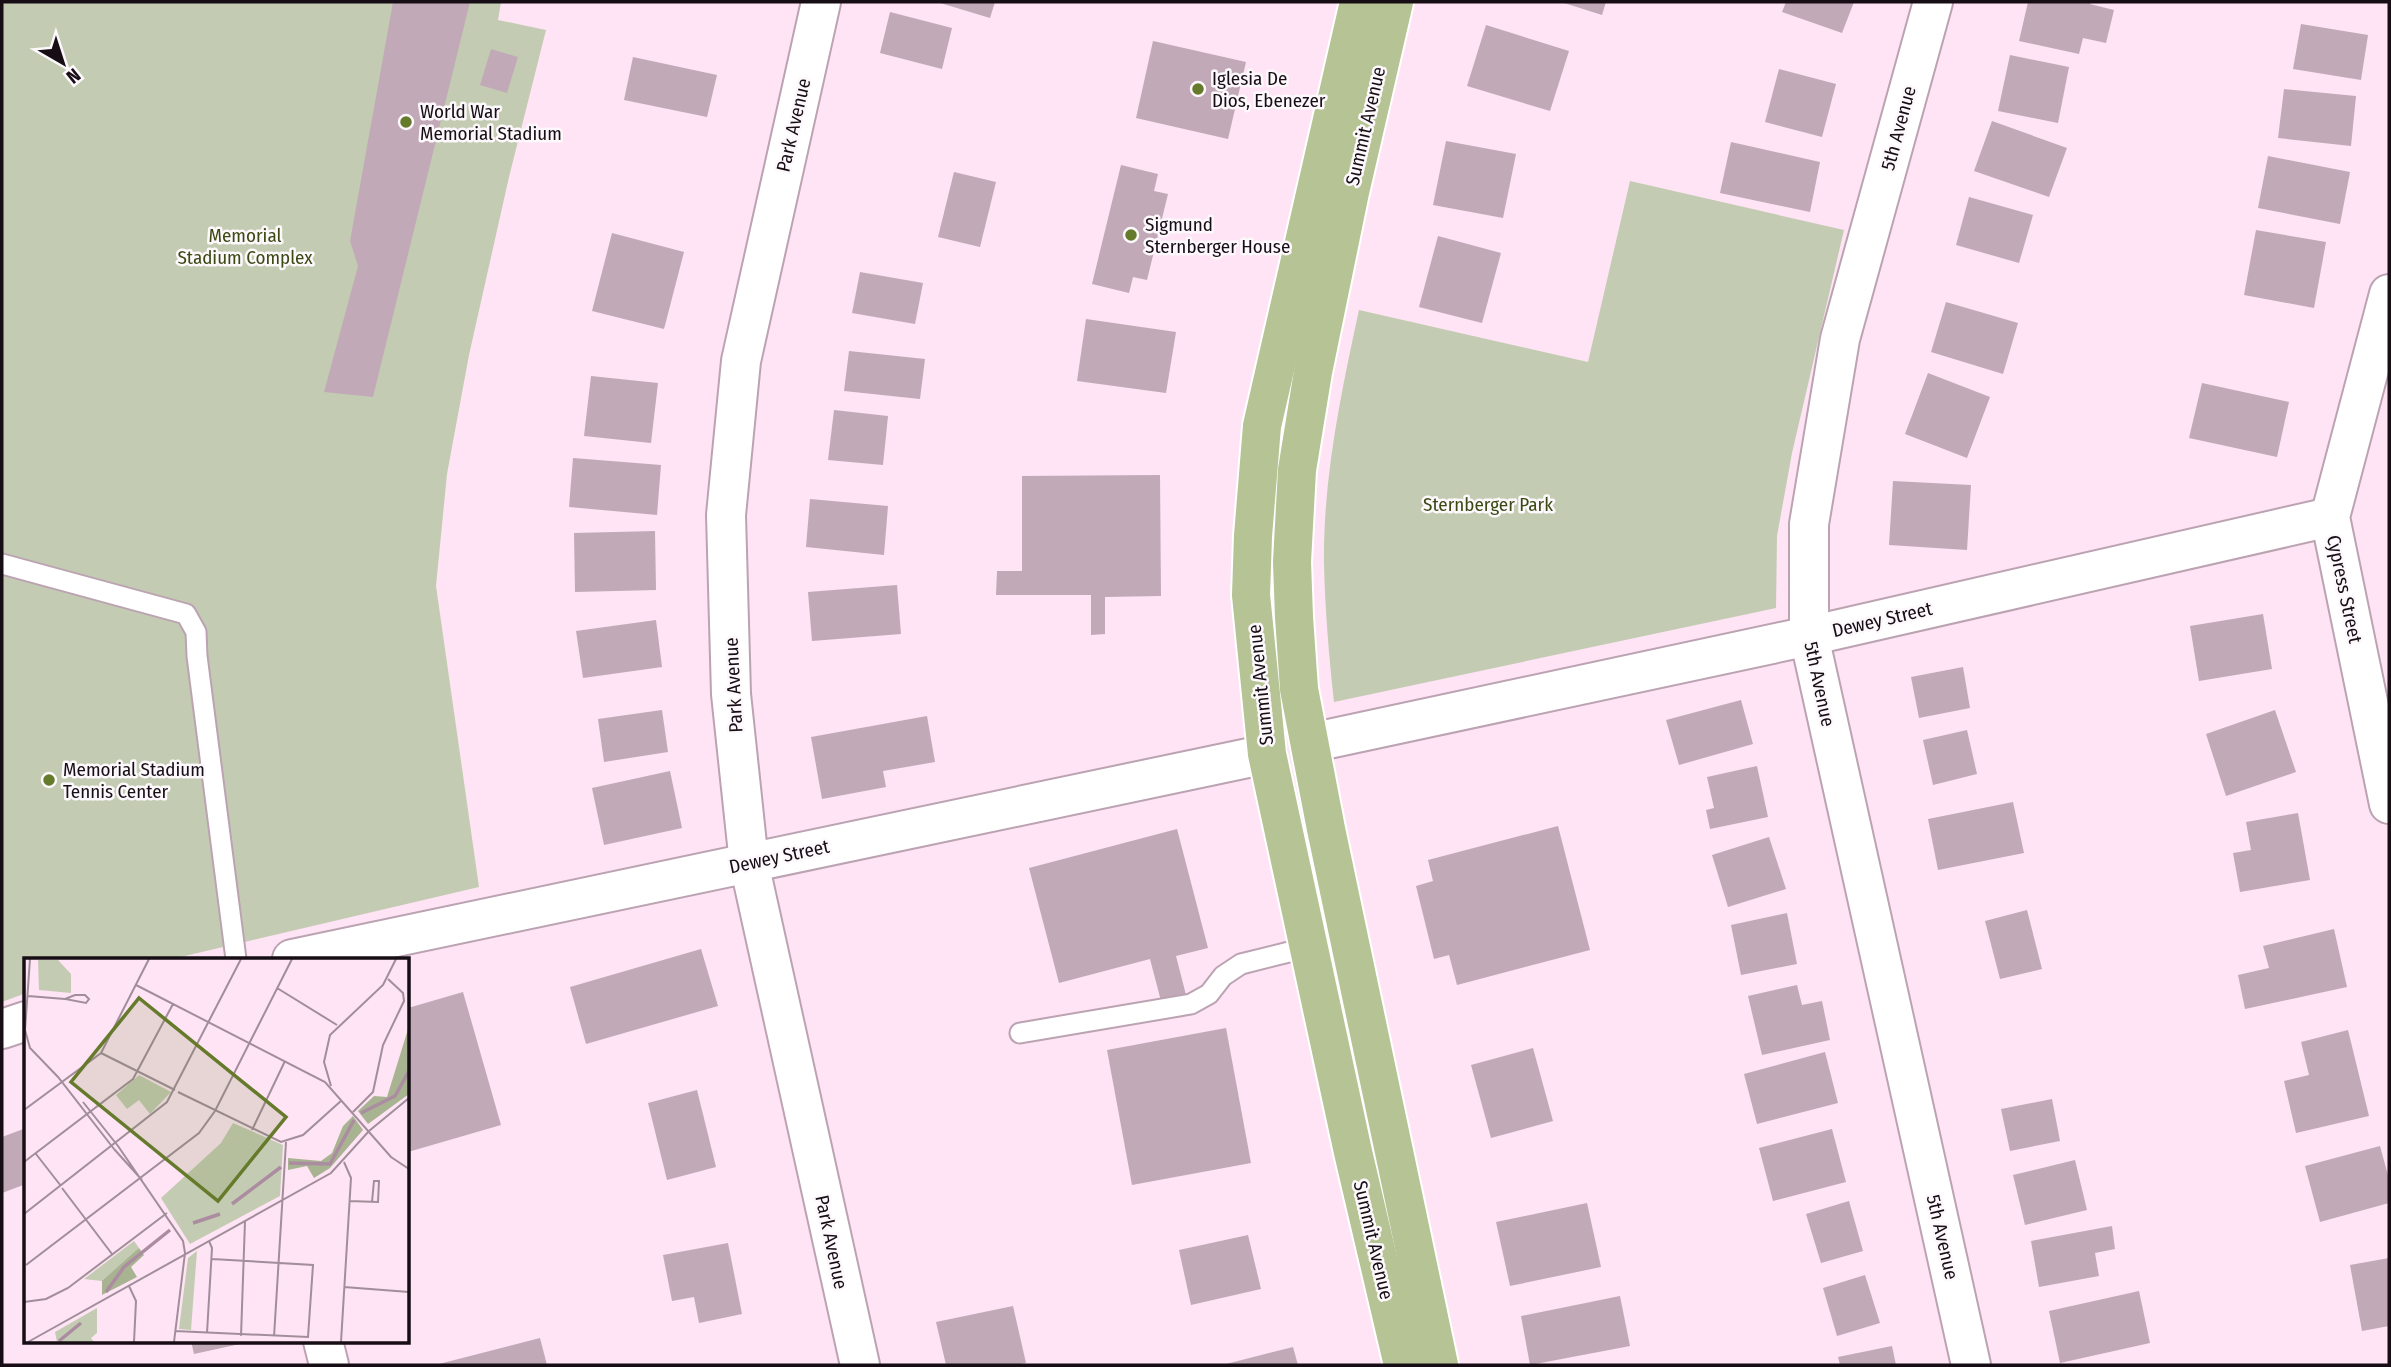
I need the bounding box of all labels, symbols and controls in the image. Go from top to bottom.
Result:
north arrow [28,28,98,98]
text: N [62,63,85,88]
street label: Summit Avenue [1341,65,1390,188]
place label: Iglesia De Dios, Ebenezer [1212,67,1326,112]
street label: Park Avenue [772,76,815,174]
marker: Iglesia De Dios, Ebenezer [1190,81,1206,97]
street label: 5th Avenue [1876,83,1921,173]
place label: World War Memorial Stadium [420,100,562,145]
marker: World War Memorial Stadium [398,114,414,130]
place label: Sigmund Sternberger House [1145,213,1290,258]
park label: Memorial Stadium Complex [177,224,313,269]
marker: Sigmund Sternberger House [1123,227,1139,243]
park label: Sternberger Park [1423,493,1553,516]
street label: Cypress Street [2322,533,2367,646]
street label: Dewey Street [1830,597,1935,642]
street label: Summit Avenue [1243,623,1278,746]
street label: Park Avenue [720,637,747,733]
street label: 5th Avenue [1799,639,1840,729]
place label: Memorial Stadium Tennis Center [63,758,205,803]
marker: Memorial Stadium Tennis Center [41,772,57,788]
street label: Dewey Street [727,834,832,878]
inset map [24,958,410,1342]
street label: Summit Avenue [1349,1179,1398,1302]
street label: 5th Avenue [1922,1192,1963,1282]
street label: Park Avenue [810,1193,853,1291]

